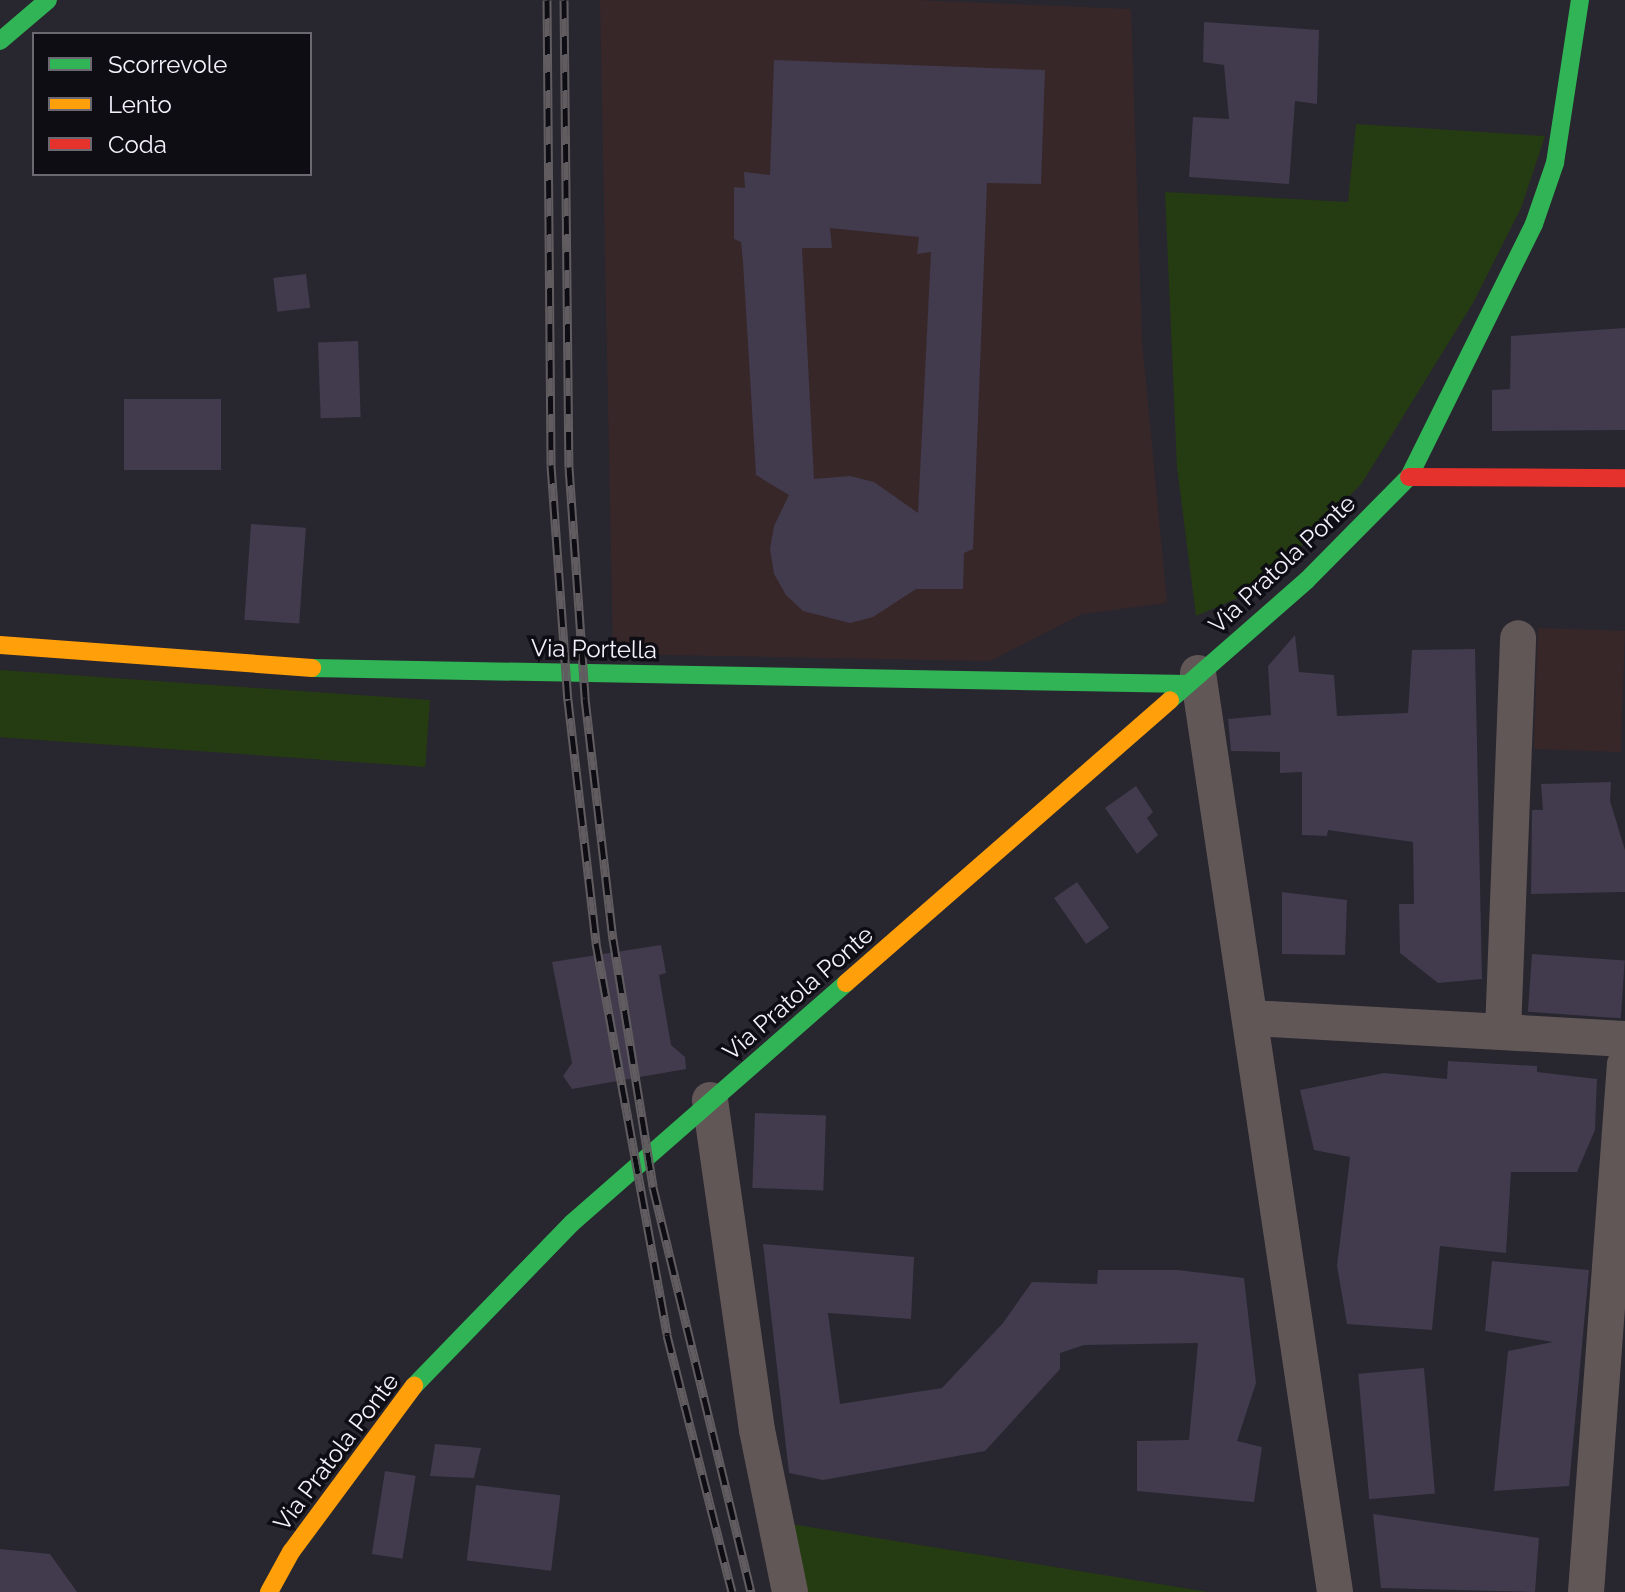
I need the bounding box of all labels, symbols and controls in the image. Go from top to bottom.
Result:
legend [32,32,312,176]
text: Scorrevole [108,50,227,79]
text: Lento [108,90,172,119]
text: Coda [108,130,167,159]
street label: Via Pratola Ponte [1203,489,1361,639]
street label: Via Portella [531,634,657,664]
street label: Via Pratola Ponte [717,920,879,1066]
street label: Via Pratola Ponte [267,1368,405,1536]

